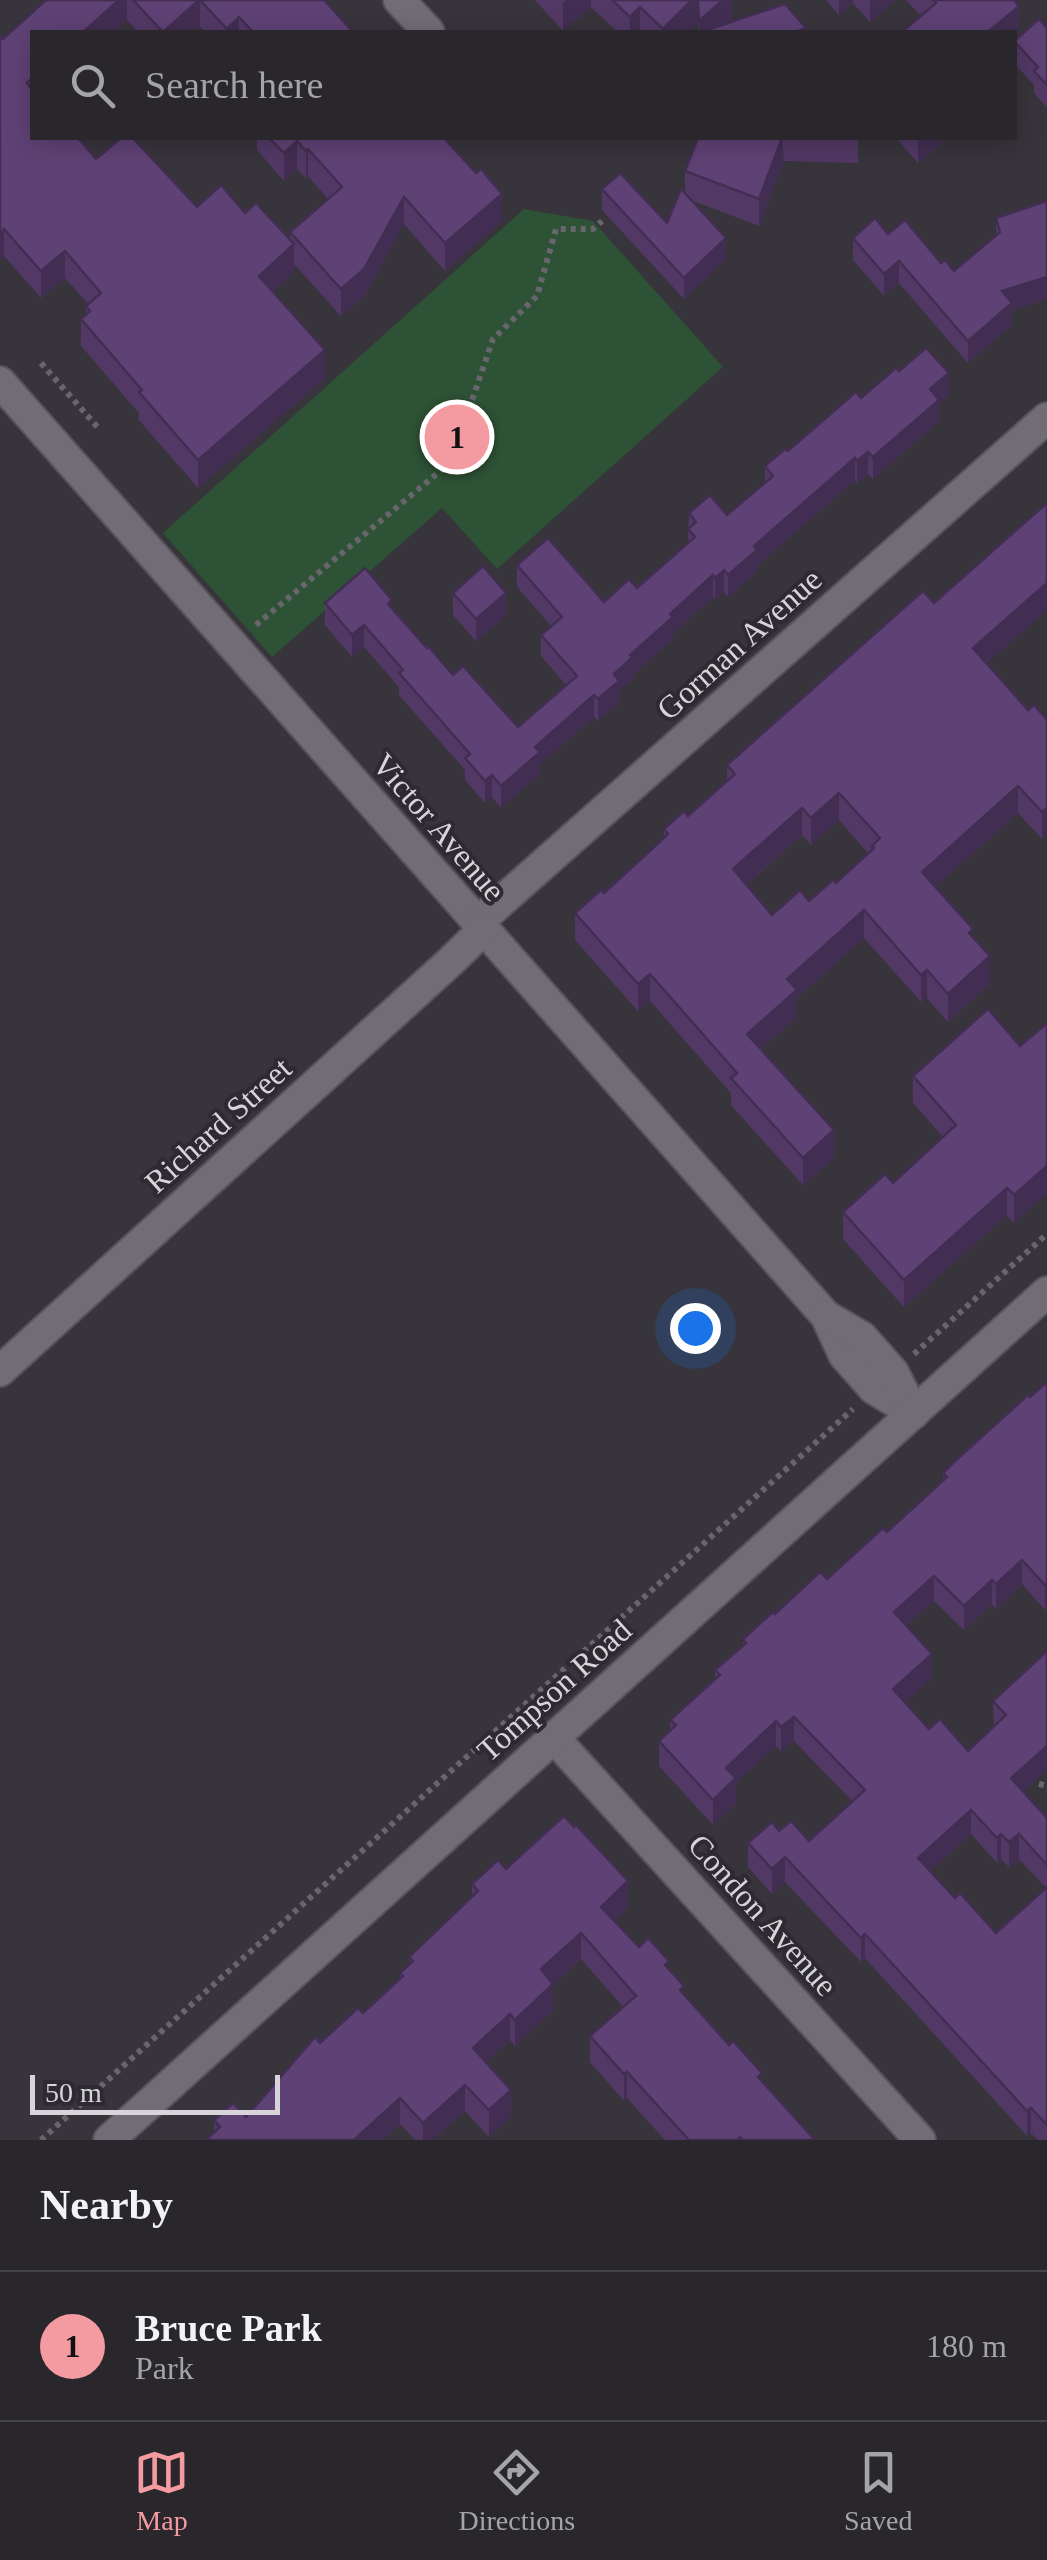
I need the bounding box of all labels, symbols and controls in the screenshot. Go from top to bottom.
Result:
search box [30,30,1017,140]
icon: search [65,58,120,113]
text: Search here [145,64,323,106]
pin: 1 [424,400,490,474]
street label: Gorman Avenue [650,561,828,727]
street label: Victor Avenue [365,746,513,908]
street label: Richard Street [138,1050,298,1200]
your location [670,1303,721,1354]
street label: Tompson Road [470,1612,638,1768]
street label: Condon Avenue [681,1827,845,2003]
scale bar [30,2070,280,2114]
text: 50 m [45,2077,102,2108]
text: Nearby [40,2182,173,2228]
text: Bruce Park [135,2307,322,2349]
text: 1 [65,2328,81,2364]
text: 180 m [926,2328,1007,2364]
text: Park [135,2350,194,2386]
tab: Map [134,2445,189,2537]
tab: Directions [458,2445,575,2537]
tab: Saved [844,2445,913,2537]

